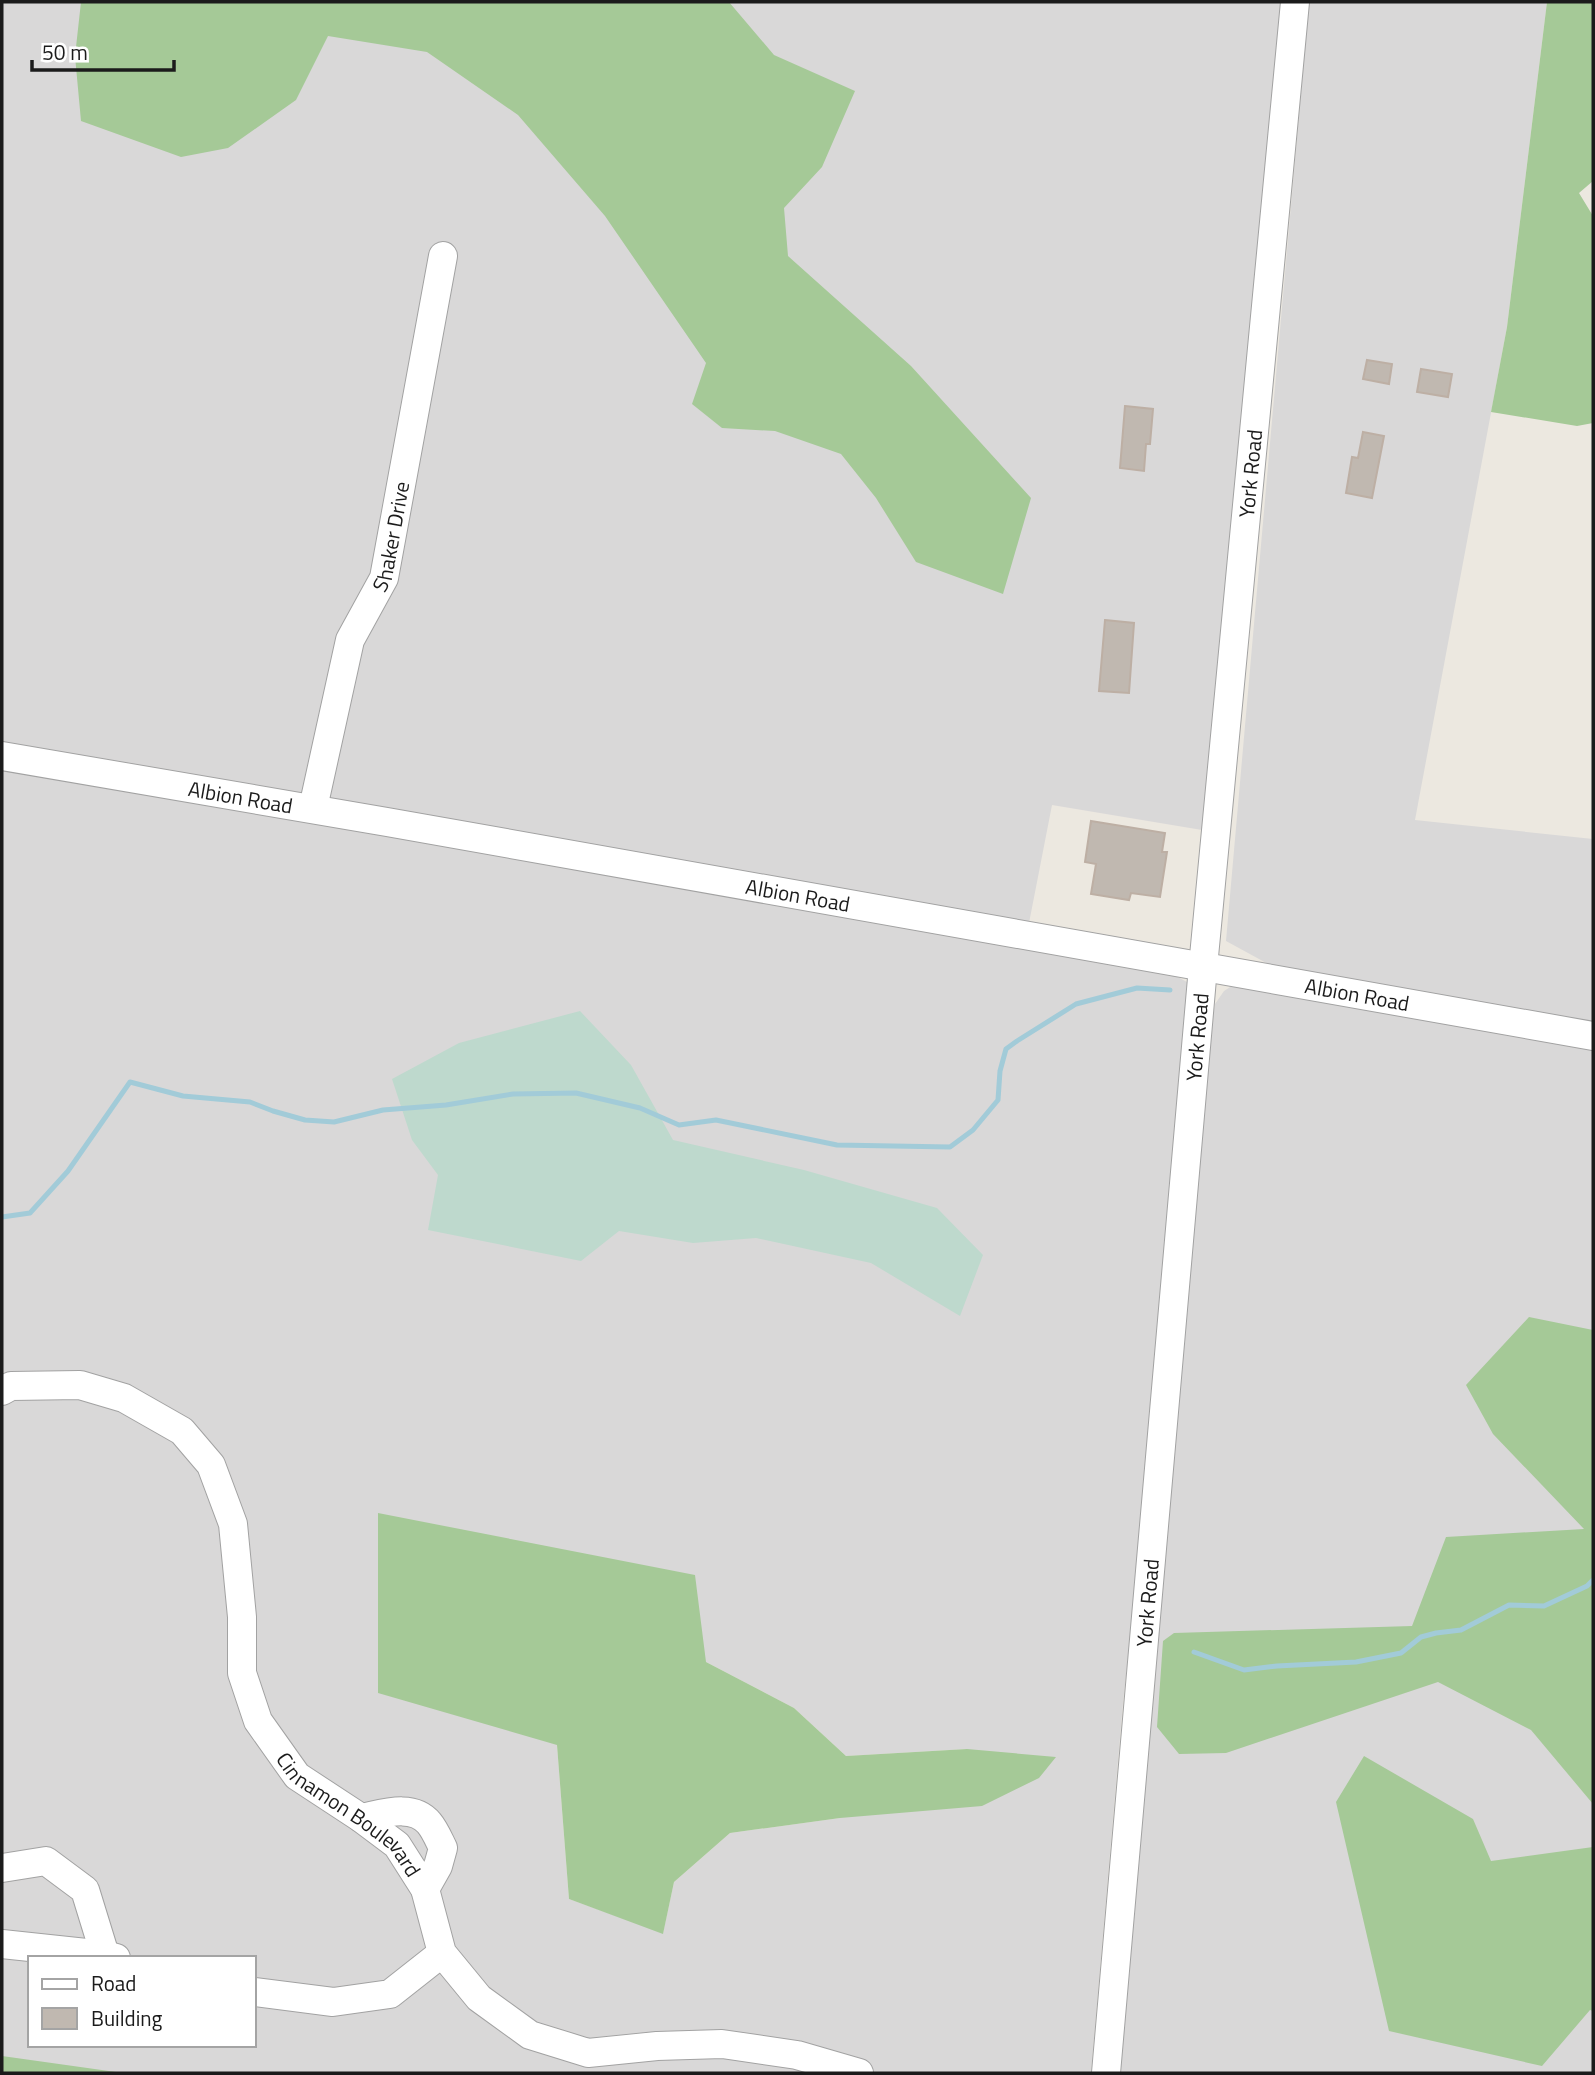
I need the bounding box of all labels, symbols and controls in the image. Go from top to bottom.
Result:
scale bar [32,28,173,72]
text: 50 m [42,36,88,68]
street label: York Road [1230,428,1270,519]
street label: Shaker Drive [363,479,417,598]
street label: Albion Road [186,772,295,822]
street label: Albion Road [743,870,853,920]
street label: Albion Road [1302,969,1412,1019]
street label: York Road [1177,992,1217,1082]
street label: York Road [1127,1557,1167,1648]
street label: Cinnamon Boulevard [269,1745,429,1883]
legend [28,1956,256,2047]
text: Road [91,1967,136,1999]
text: Building [91,2002,163,2034]

